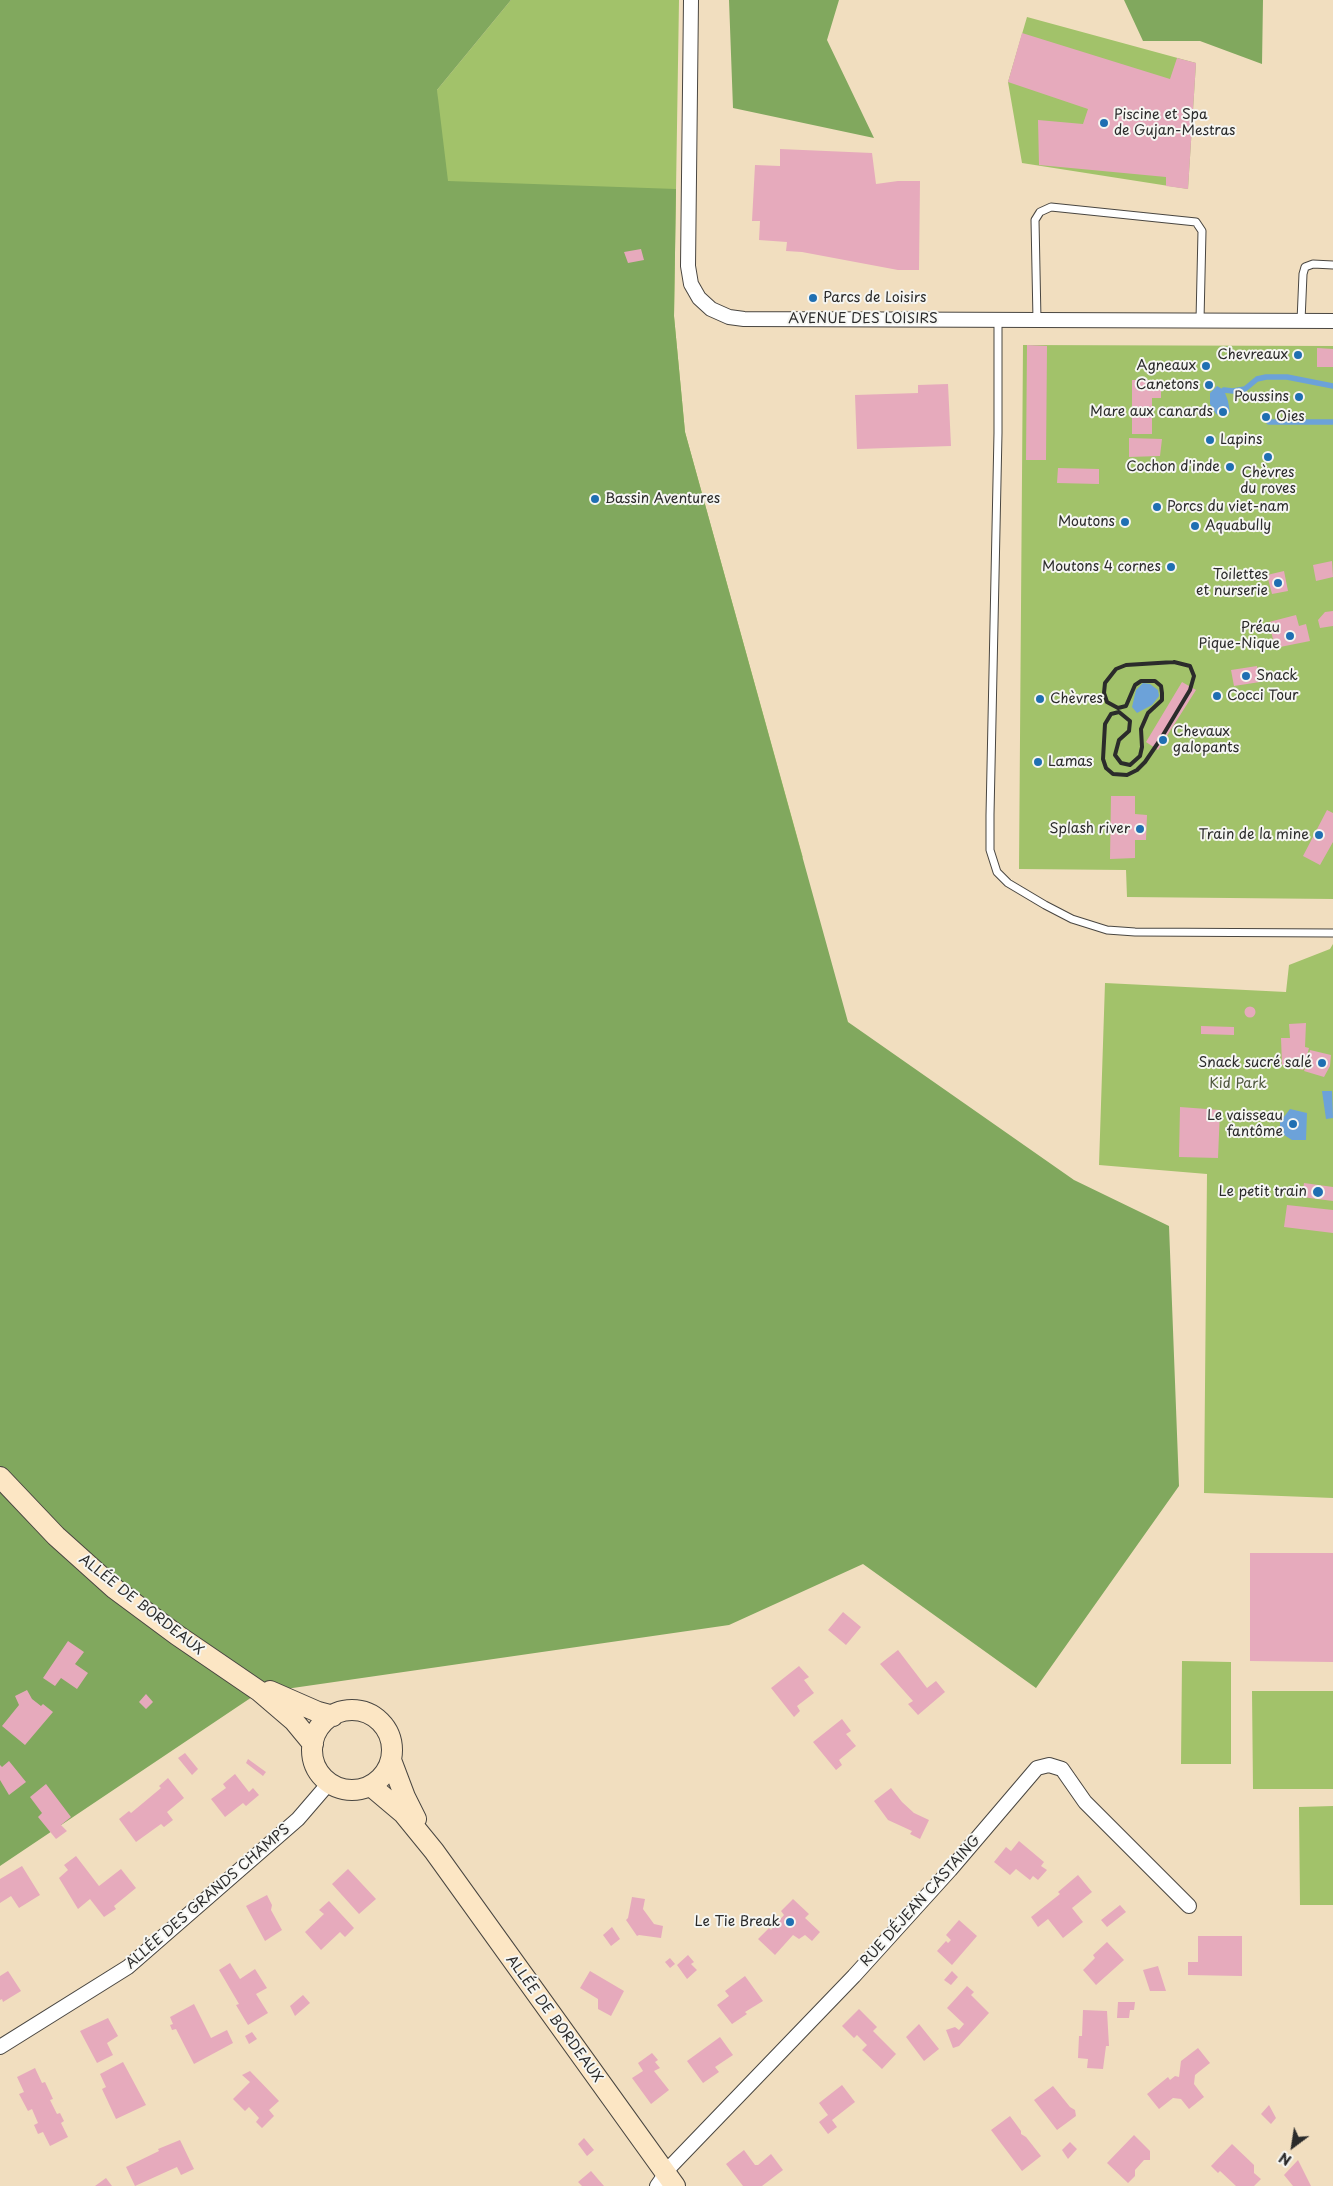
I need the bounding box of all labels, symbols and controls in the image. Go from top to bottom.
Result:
place label: Piscine et Spa de Gujan-Mestras [1114,107,1236,140]
marker: Piscine et Spa de Gujan-Mestras [1098,117,1110,129]
place label: Parcs de Loisirs [823,290,926,306]
marker: Parcs de Loisirs [807,292,819,304]
street label: AVENUE DES LOISIRS [788,311,938,327]
place label: Chevreaux [1217,347,1288,363]
marker: Chevreaux [1292,349,1304,361]
place label: Agneaux [1137,358,1196,374]
marker: Agneaux [1200,360,1212,372]
place label: Canetons [1136,377,1199,393]
marker: Canetons [1203,379,1215,391]
place label: Poussins [1234,389,1289,405]
marker: Poussins [1293,391,1305,403]
place label: Mare aux canards [1090,404,1213,420]
marker: Mare aux canards [1217,406,1229,418]
place label: Oies [1276,409,1305,425]
marker: Oies [1260,411,1272,423]
place label: Lapins [1220,432,1262,448]
marker: Lapins [1204,434,1216,446]
marker: Chèvres du roves [1262,451,1274,463]
place label: Cochon d'inde [1126,459,1220,475]
marker: Cochon d'inde [1224,461,1236,473]
place label: Chèvres du roves [1240,465,1296,498]
place label: Bassin Aventures [605,491,720,507]
marker: Bassin Aventures [589,493,601,505]
place label: Porcs du viet-nam [1167,499,1289,515]
marker: Porcs du viet-nam [1151,501,1163,513]
place label: Moutons [1058,514,1115,530]
marker: Moutons [1119,516,1131,528]
place label: Aquabully [1205,518,1271,534]
marker: Aquabully [1189,520,1201,532]
place label: Moutons 4 cornes [1042,559,1161,575]
marker: Moutons 4 cornes [1165,561,1177,573]
place label: Toilettes et nurserie [1196,567,1268,600]
marker: Toilettes et nurserie [1272,577,1284,589]
place label: Préau Pique-Nique [1199,620,1280,652]
marker: Préau Pique-Nique [1284,630,1296,642]
place label: Snack [1256,668,1298,684]
marker: Snack [1240,670,1252,682]
place label: Cocci Tour [1227,688,1299,704]
marker: Cocci Tour [1211,690,1223,702]
place label: Chèvres [1050,691,1103,707]
marker: Chèvres [1034,693,1046,705]
place label: Chevaux galopants [1173,724,1239,756]
marker: Chevaux galopants [1157,734,1169,746]
place label: Lamas [1048,754,1093,770]
marker: Lamas [1032,756,1044,768]
place label: Splash river [1049,821,1130,837]
marker: Splash river [1134,823,1146,835]
place label: Train de la mine [1199,827,1309,843]
marker: Train de la mine [1313,829,1325,841]
place label: Snack sucré salé [1198,1055,1312,1071]
marker: Snack sucré salé [1316,1057,1328,1069]
park label: Kid Park [1209,1076,1267,1092]
place label: Le vaisseau fantôme [1207,1108,1283,1140]
marker: Le vaisseau fantôme [1287,1118,1299,1130]
place label: Le petit train [1219,1184,1307,1200]
marker: Le petit train [1311,1185,1325,1199]
street label: ALLÉE DE BORDEAUX [75,1551,207,1659]
street label: ALLÉE DES GRANDS CHAMPS [123,1821,293,1973]
street label: RUE DÉJEAN CASTAING [857,1832,985,1970]
place label: Le Tie Break [695,1914,780,1930]
marker: Le Tie Break [784,1916,796,1928]
street label: ALLÉE DE BORDEAUX [502,1952,606,2086]
north arrow [1268,2121,1318,2171]
text: N [1275,2147,1295,2171]

